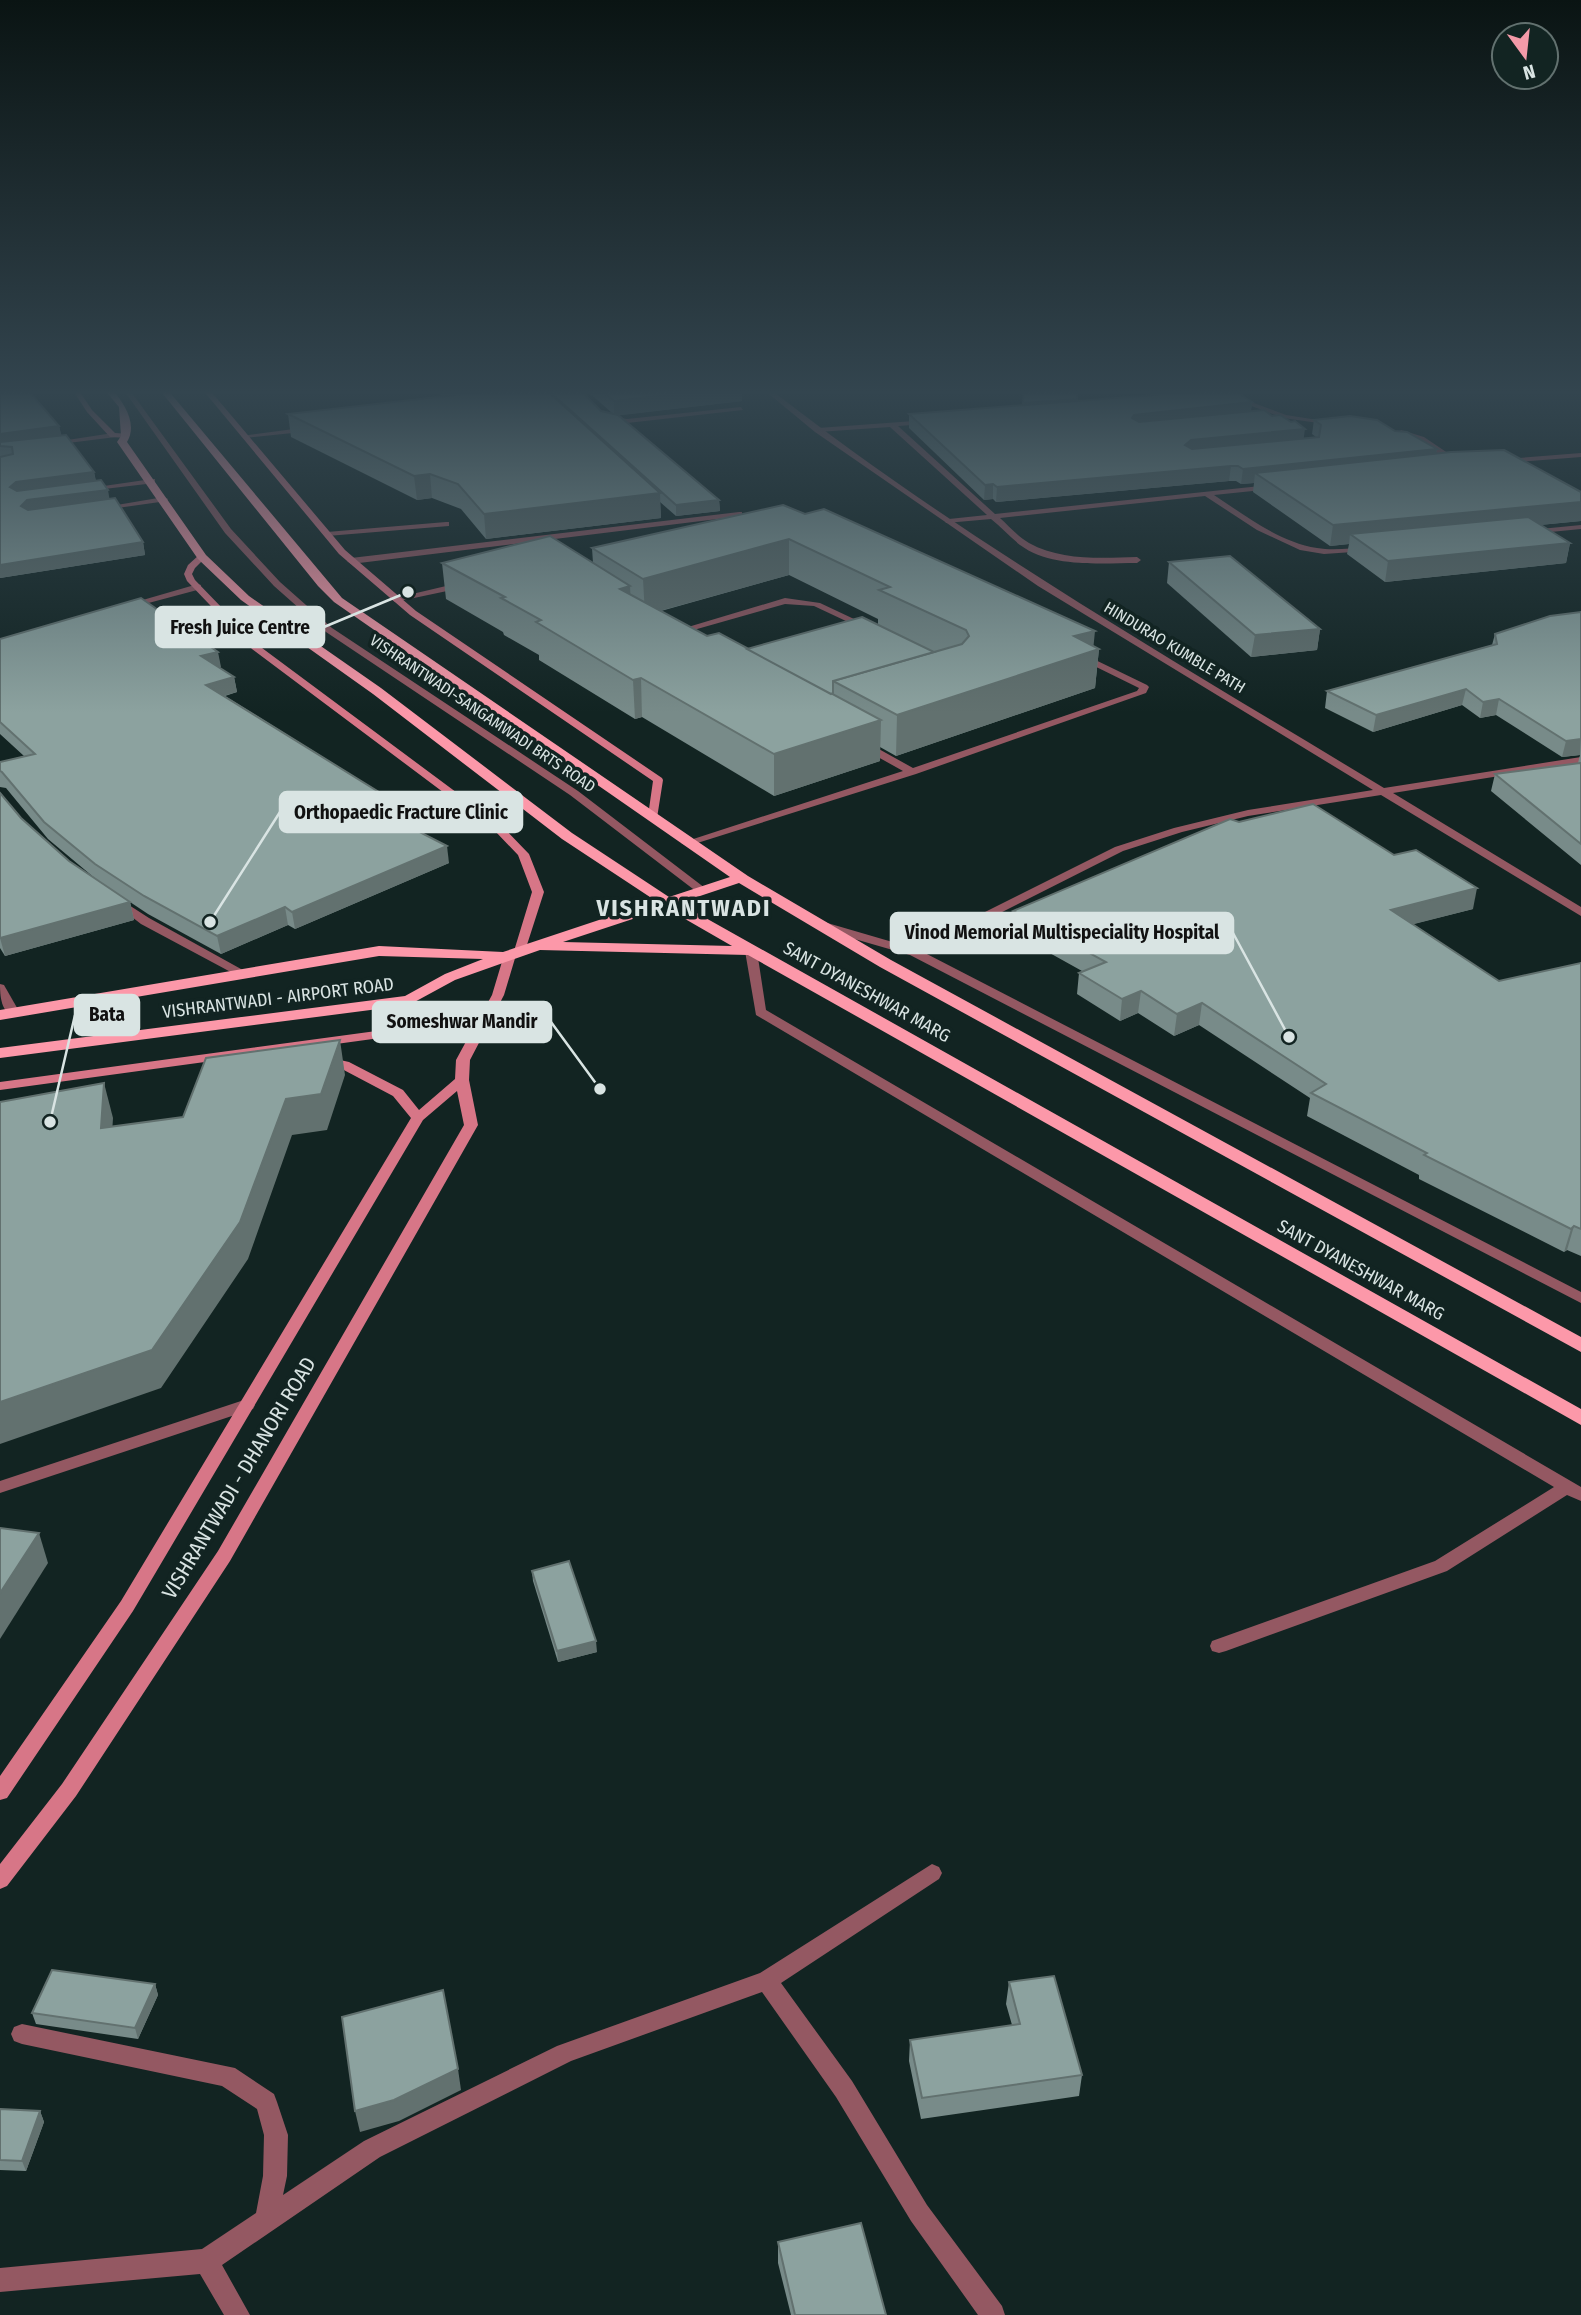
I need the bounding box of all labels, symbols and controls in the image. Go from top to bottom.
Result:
north arrow [1490,21,1560,91]
text: N [1521,59,1538,85]
street label: HINDURAO KUMBLE PATH [1101,598,1249,697]
callout: Fresh Juice Centre [156,607,324,647]
text: Fresh Juice Centre [170,616,310,639]
street label: VISHRANTWADI-SANGAMWADI BRTS ROAD [366,631,599,796]
callout: Orthopaedic Fracture Clinic [280,792,522,832]
text: Orthopaedic Fracture Clinic [294,801,509,824]
district label: VISHRANTWADI [596,894,771,922]
callout: Vinod Memorial Multispeciality Hospital [891,913,1233,953]
text: Vinod Memorial Multispeciality Hospital [904,921,1220,944]
street label: SANT DYANESHWAR MARG [780,937,954,1047]
street label: VISHRANTWADI - AIRPORT ROAD [161,973,395,1023]
callout: Bata [75,995,139,1035]
callout: Someshwar Mandir [373,1002,551,1042]
text: Bata [89,1003,125,1026]
text: Someshwar Mandir [387,1010,538,1033]
street label: SANT DYANESHWAR MARG [1274,1215,1448,1325]
street label: VISHRANTWADI - DHANORI ROAD [156,1352,322,1604]

